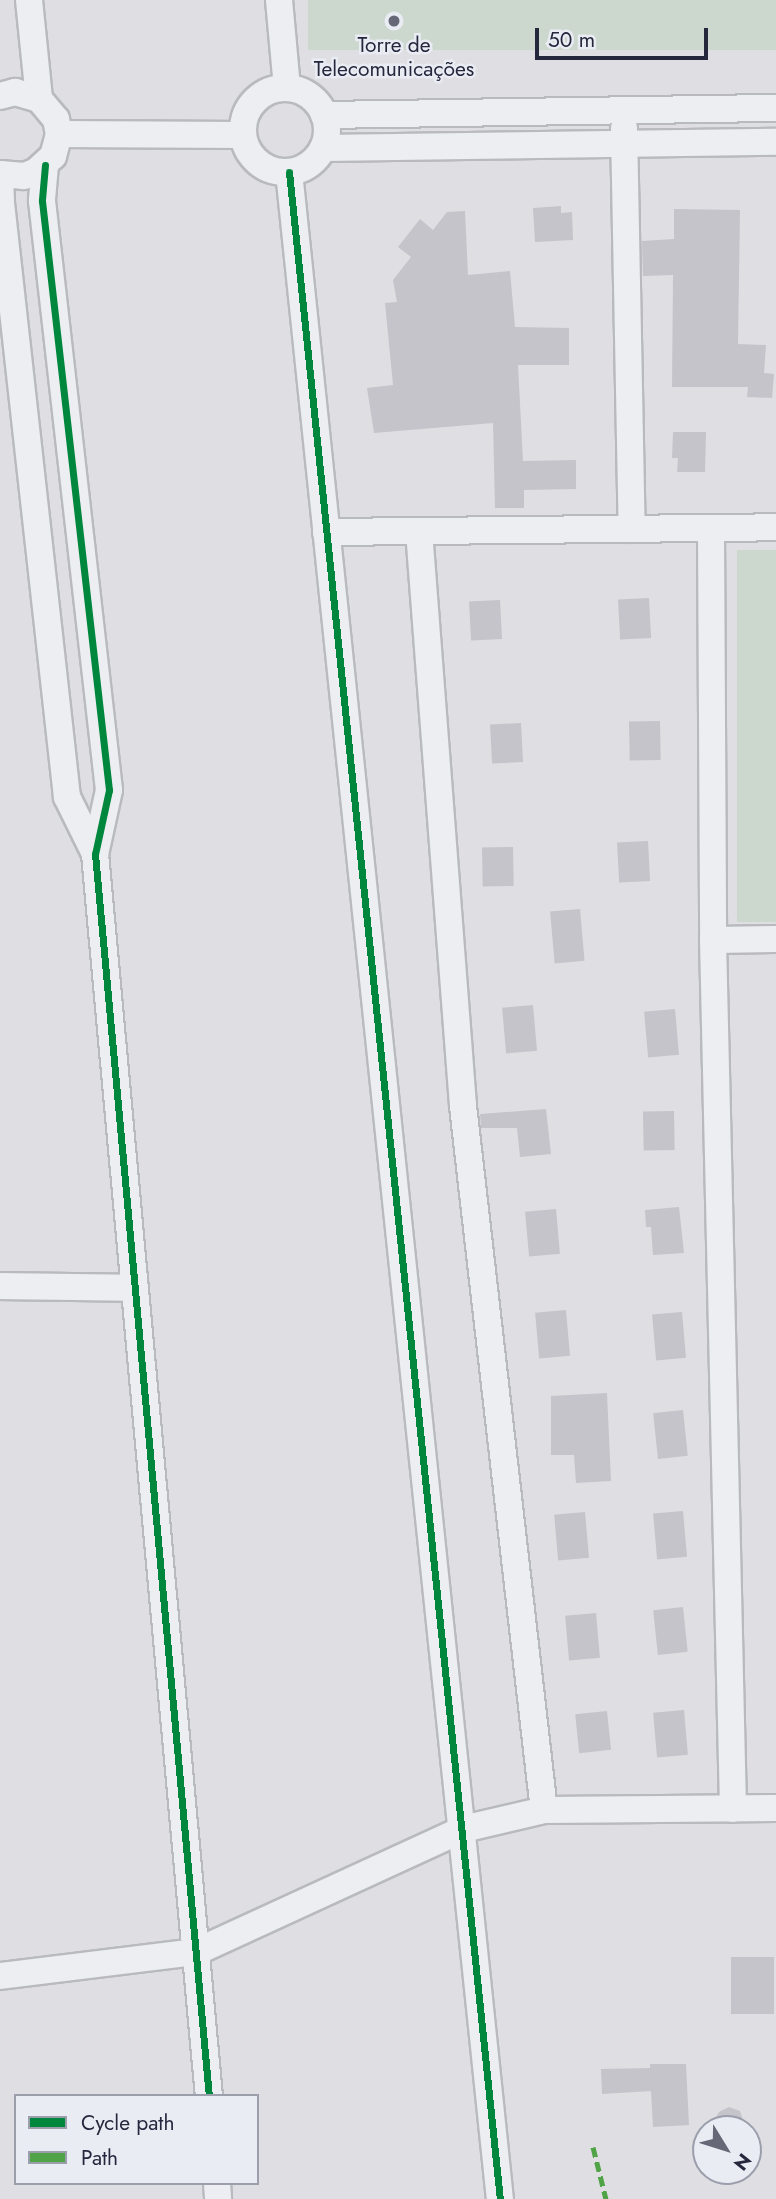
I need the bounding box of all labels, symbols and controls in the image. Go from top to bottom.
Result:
marker: Torre de Telecomunicações [386,13,402,29]
scale bar [538,14,711,58]
text: 50 m [548,25,595,55]
place label: Torre de Telecomunicações [314,32,474,82]
legend [14,2094,259,2185]
text: Cycle path [81,2108,174,2138]
north arrow [692,2115,762,2185]
text: Path [81,2143,118,2173]
text: N [727,2148,758,2176]

